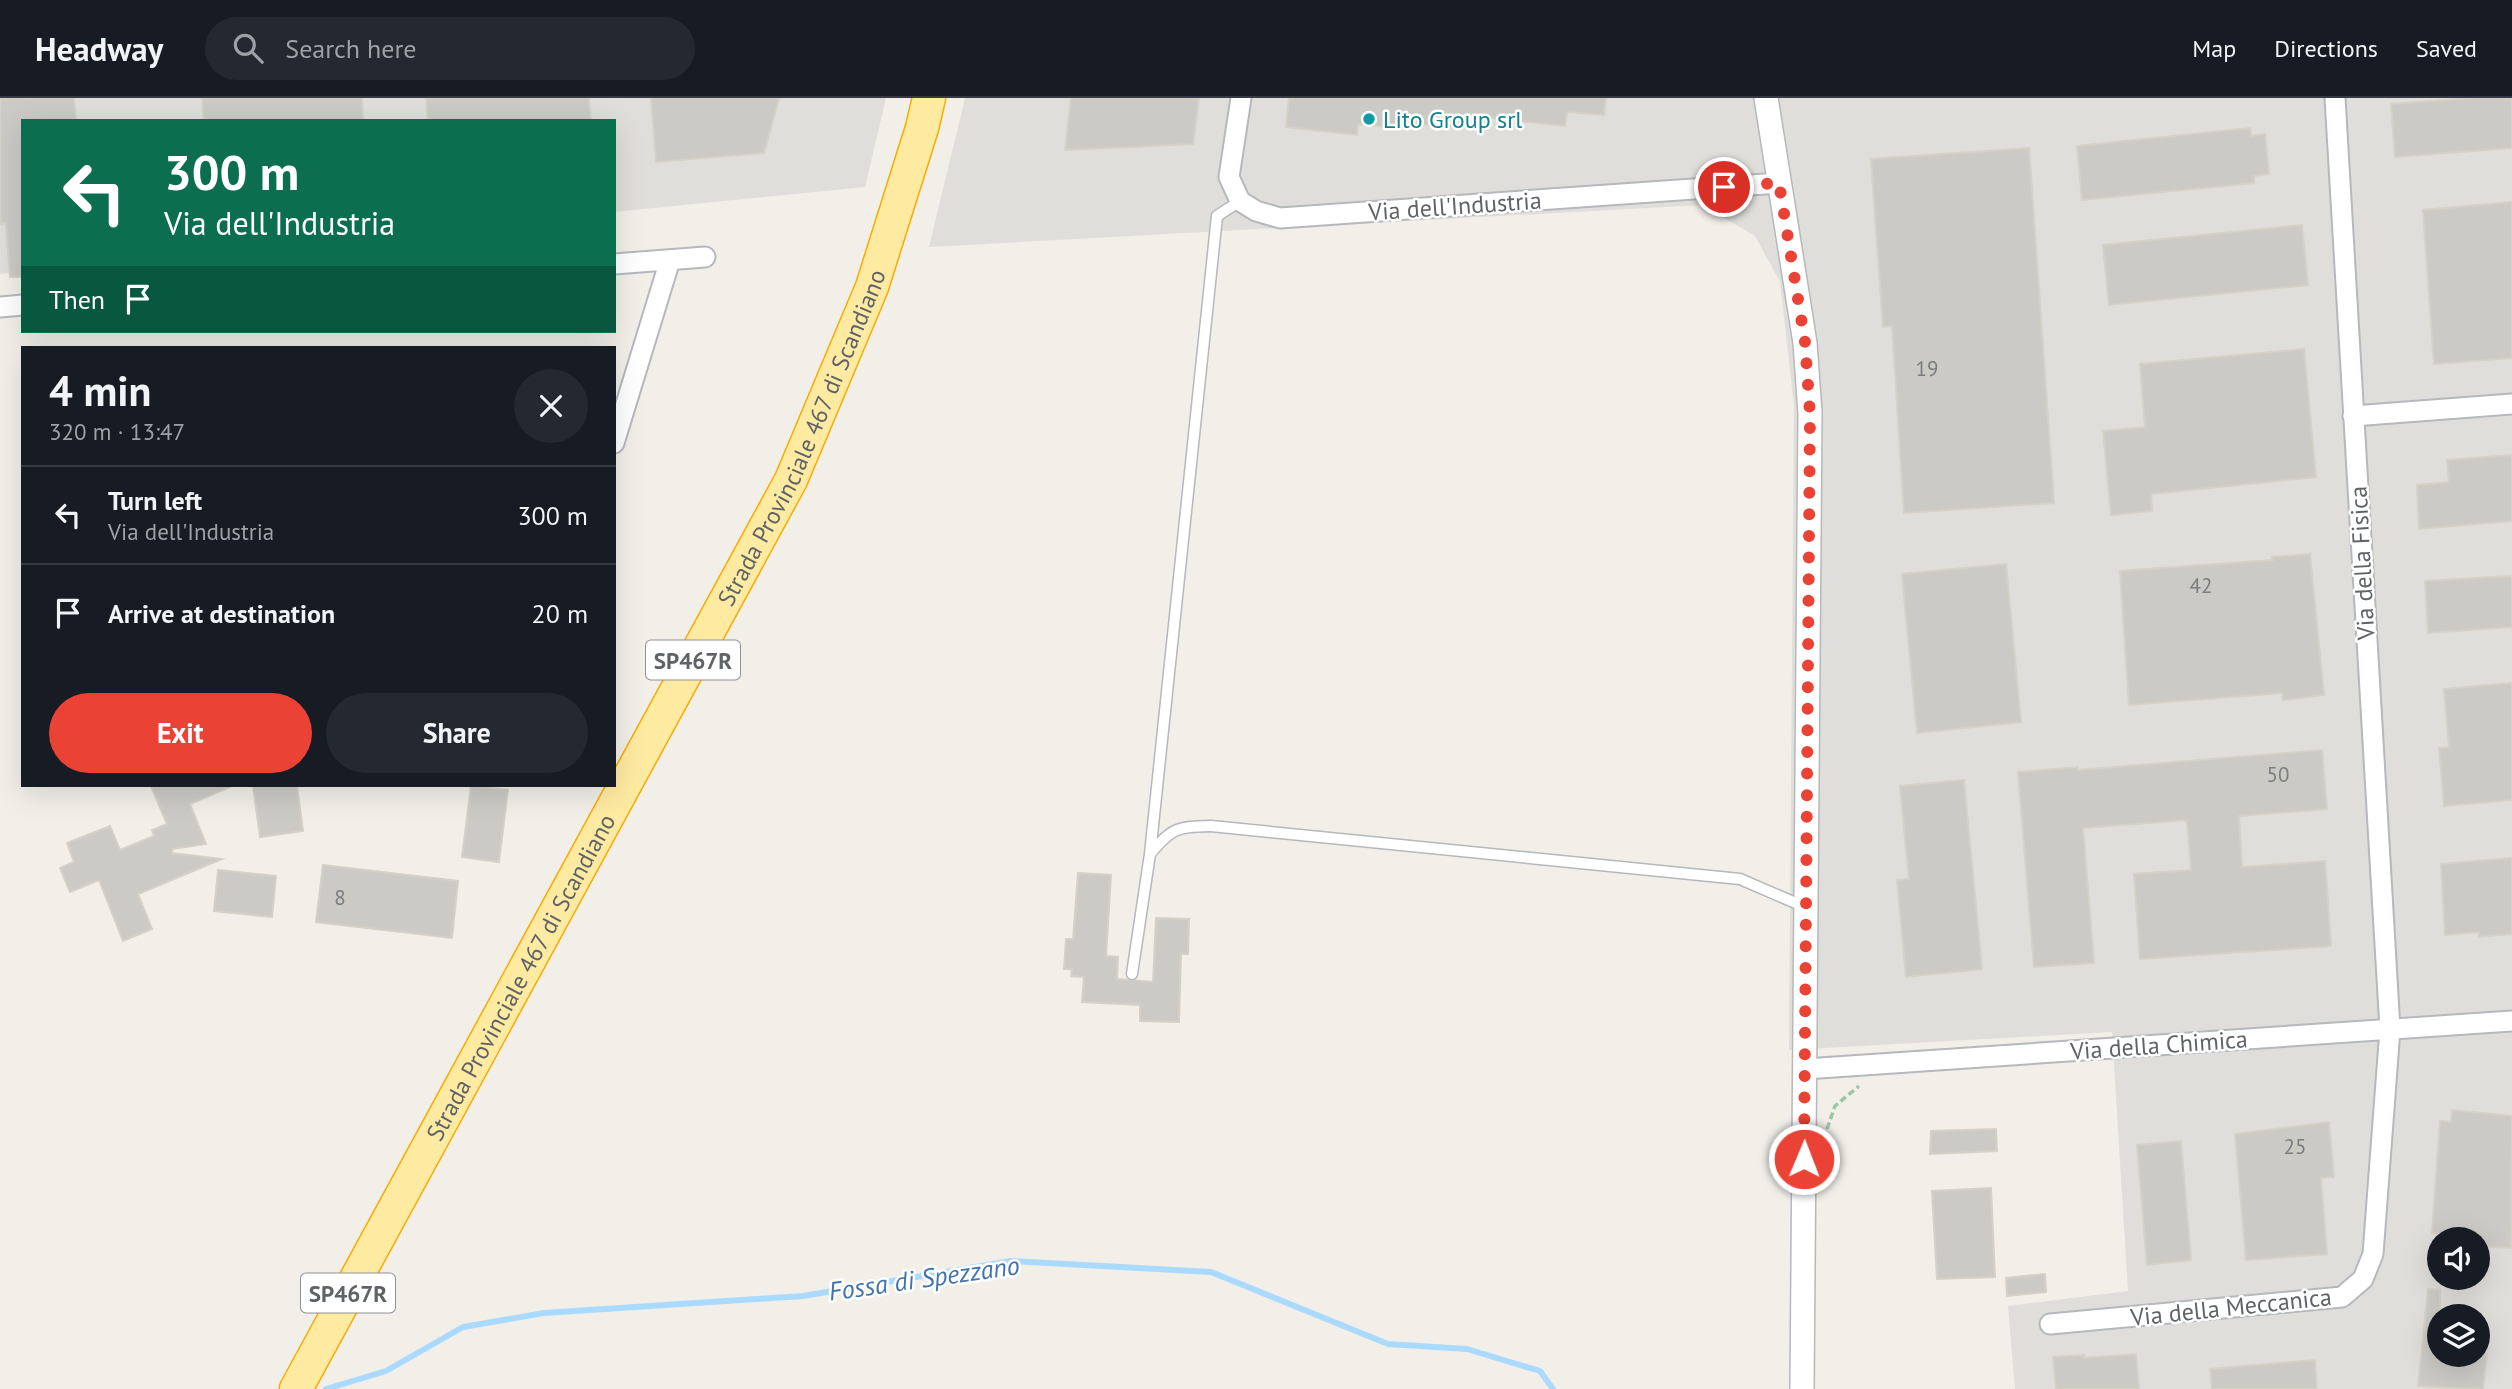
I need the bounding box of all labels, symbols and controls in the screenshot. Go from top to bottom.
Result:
search box [205,17,695,80]
text: Headway [35,27,163,70]
icon: search [229,29,267,67]
text: Search here [285,32,416,65]
text: Map [2192,33,2236,64]
text: Directions [2274,33,2378,64]
text: Saved [2416,33,2477,64]
place label: Lito Group srl [1383,104,1522,135]
marker: Lito Group srl [1361,111,1377,127]
text: 300 m [164,140,299,204]
icon: left [49,147,140,238]
pin [1694,157,1754,217]
icon: arrive [1705,168,1743,206]
street label: Via dell'Industria [1366,184,1543,228]
text: Via dell'Industria [164,202,395,244]
street label: Strada Provinciale 467 di Scandiano [710,266,892,611]
icon: arrive [119,280,157,318]
text: Then [49,283,105,316]
house number: 19 [1916,355,1938,382]
text: 4 min [49,363,151,418]
button: close [514,369,588,443]
text: 320 m · 13:47 [49,417,185,446]
text: Turn left [108,484,202,517]
street label: Via della Fisica [2342,485,2382,642]
icon: left [49,496,87,534]
text: 300 m [517,499,588,532]
text: Via dell'Industria [108,517,274,546]
house number: 42 [2190,572,2212,599]
icon: arrive [49,594,87,632]
text: Arrive at destination [108,597,335,630]
text: 20 m [532,597,588,630]
road number: SP467R [646,640,740,680]
button: Exit [49,693,312,773]
button: Share [326,693,588,773]
house number: 50 [2267,761,2289,788]
street label: Strada Provinciale 467 di Scandiano [419,808,622,1146]
house number: 8 [334,884,346,911]
street label: Via della Chimica [2068,1023,2249,1067]
position arrow [1767,1122,1841,1196]
house number: 25 [2284,1133,2306,1160]
map controls [2427,1227,2490,1367]
button: sound [2427,1227,2490,1290]
water label: Fossa di Spezzano [826,1248,1022,1308]
road number: SP467R [301,1274,395,1312]
street label: Via della Meccanica [2128,1281,2333,1333]
button: layers [2427,1304,2490,1367]

